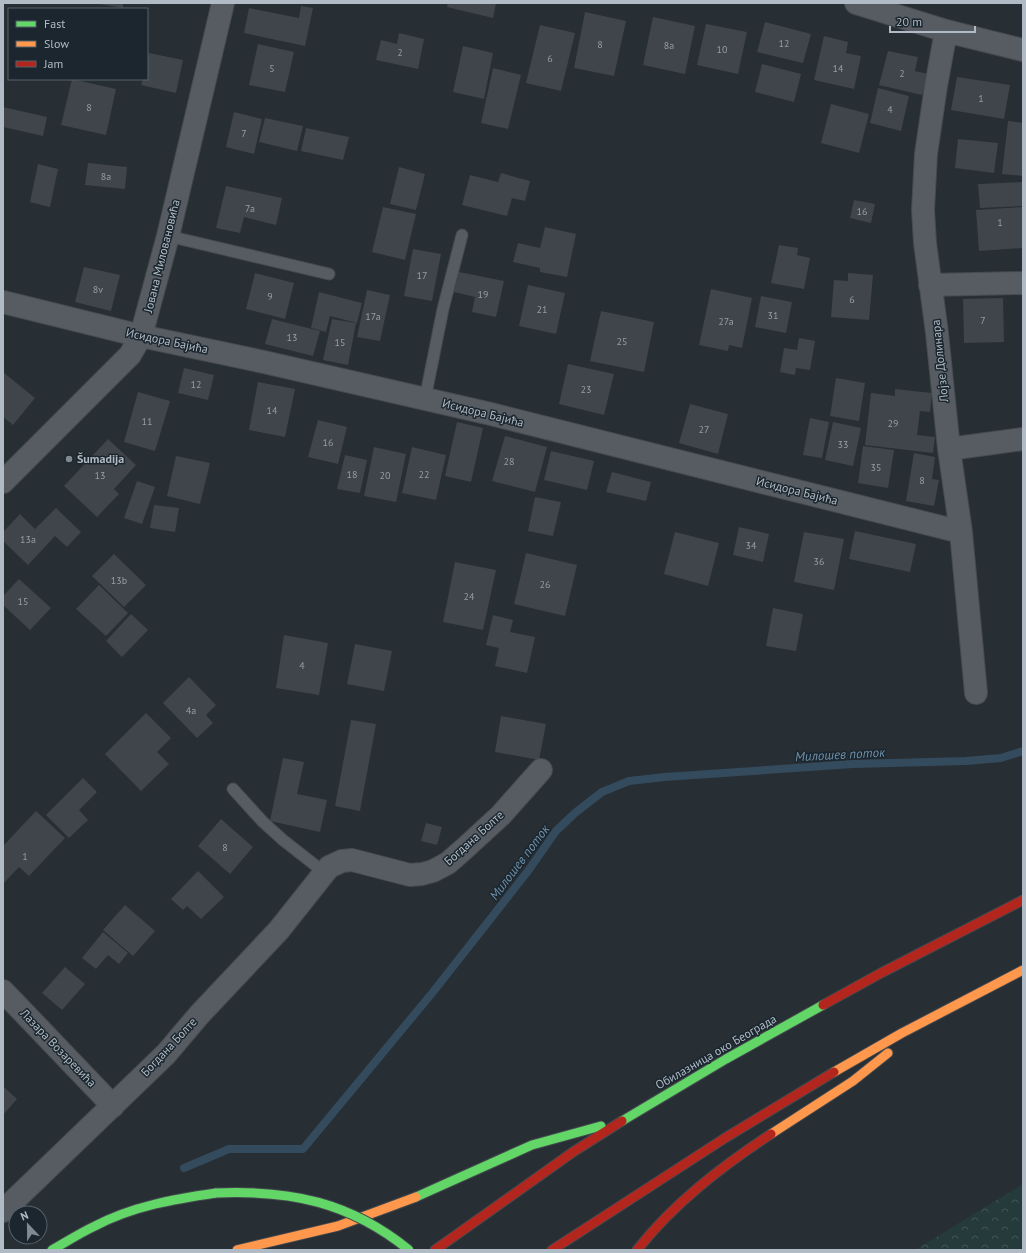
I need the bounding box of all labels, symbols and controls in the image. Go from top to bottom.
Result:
legend [8,8,148,80]
scale bar [890,8,975,34]
text: 20 m [896,14,922,29]
text: Fast [44,16,65,31]
text: Slow [44,36,69,51]
house number: 12 [779,37,789,50]
house number: 8 [597,38,603,51]
house number: 8a [664,39,674,52]
house number: 10 [717,43,728,56]
house number: 2 [397,46,403,59]
house number: 6 [547,52,553,65]
text: Jam [43,56,63,71]
house number: 5 [269,62,275,75]
house number: 14 [833,62,844,75]
house number: 2 [899,67,905,80]
house number: 1 [978,92,984,105]
house number: 8 [86,101,92,114]
house number: 4 [887,103,893,116]
house number: 7 [241,127,247,140]
house number: 8a [101,170,111,183]
street label: Јована Миловановића [140,198,183,315]
house number: 7a [245,202,255,215]
house number: 16 [857,205,867,218]
house number: 1 [997,216,1003,229]
house number: 17 [417,269,427,282]
house number: 8v [93,283,103,296]
house number: 19 [478,288,488,301]
house number: 9 [267,290,273,303]
house number: 6 [849,293,855,306]
house number: 21 [537,303,547,316]
house number: 31 [768,309,778,322]
house number: 17a [365,310,381,323]
house number: 7 [980,314,986,327]
house number: 27a [718,315,734,328]
street label: Лојзе Долинара [928,319,951,404]
street label: Исидора Бајића [125,324,210,357]
house number: 13 [287,331,297,344]
house number: 25 [617,335,627,348]
house number: 15 [335,336,345,349]
house number: 12 [191,378,201,391]
house number: 23 [581,383,591,396]
street label: Исидора Бајића [441,395,526,430]
house number: 14 [267,404,278,417]
house number: 11 [142,415,152,428]
house number: 29 [888,417,898,430]
house number: 27 [699,423,709,436]
house number: 16 [323,436,333,449]
house number: 33 [838,438,848,451]
place label: Šumadija [77,451,124,466]
marker: Šumadija [64,454,74,464]
house number: 28 [504,455,514,468]
house number: 35 [871,461,881,474]
house number: 18 [347,468,357,481]
house number: 22 [419,468,429,481]
house number: 13 [95,469,105,482]
house number: 20 [380,469,391,482]
street label: Исидора Бајића [755,473,840,508]
house number: 8 [919,474,925,487]
house number: 13a [20,533,36,546]
house number: 34 [746,539,757,552]
house number: 36 [814,555,824,568]
house number: 13b [111,574,127,587]
house number: 26 [540,578,550,591]
house number: 24 [464,590,475,603]
house number: 15 [18,595,28,608]
house number: 4 [299,659,305,672]
house number: 4a [186,704,196,717]
water label: Милошев поток [795,744,886,765]
street label: Богдана Болте [441,807,507,868]
water label: Милошев поток [486,820,554,903]
house number: 8 [222,841,228,854]
house number: 1 [22,850,28,863]
street label: Лазара Возаревића [17,1005,99,1090]
street label: Обилазница око Београда [653,1011,779,1092]
street label: Богдана Болте [138,1014,200,1079]
north arrow [8,1205,48,1245]
text: N [18,1208,30,1224]

